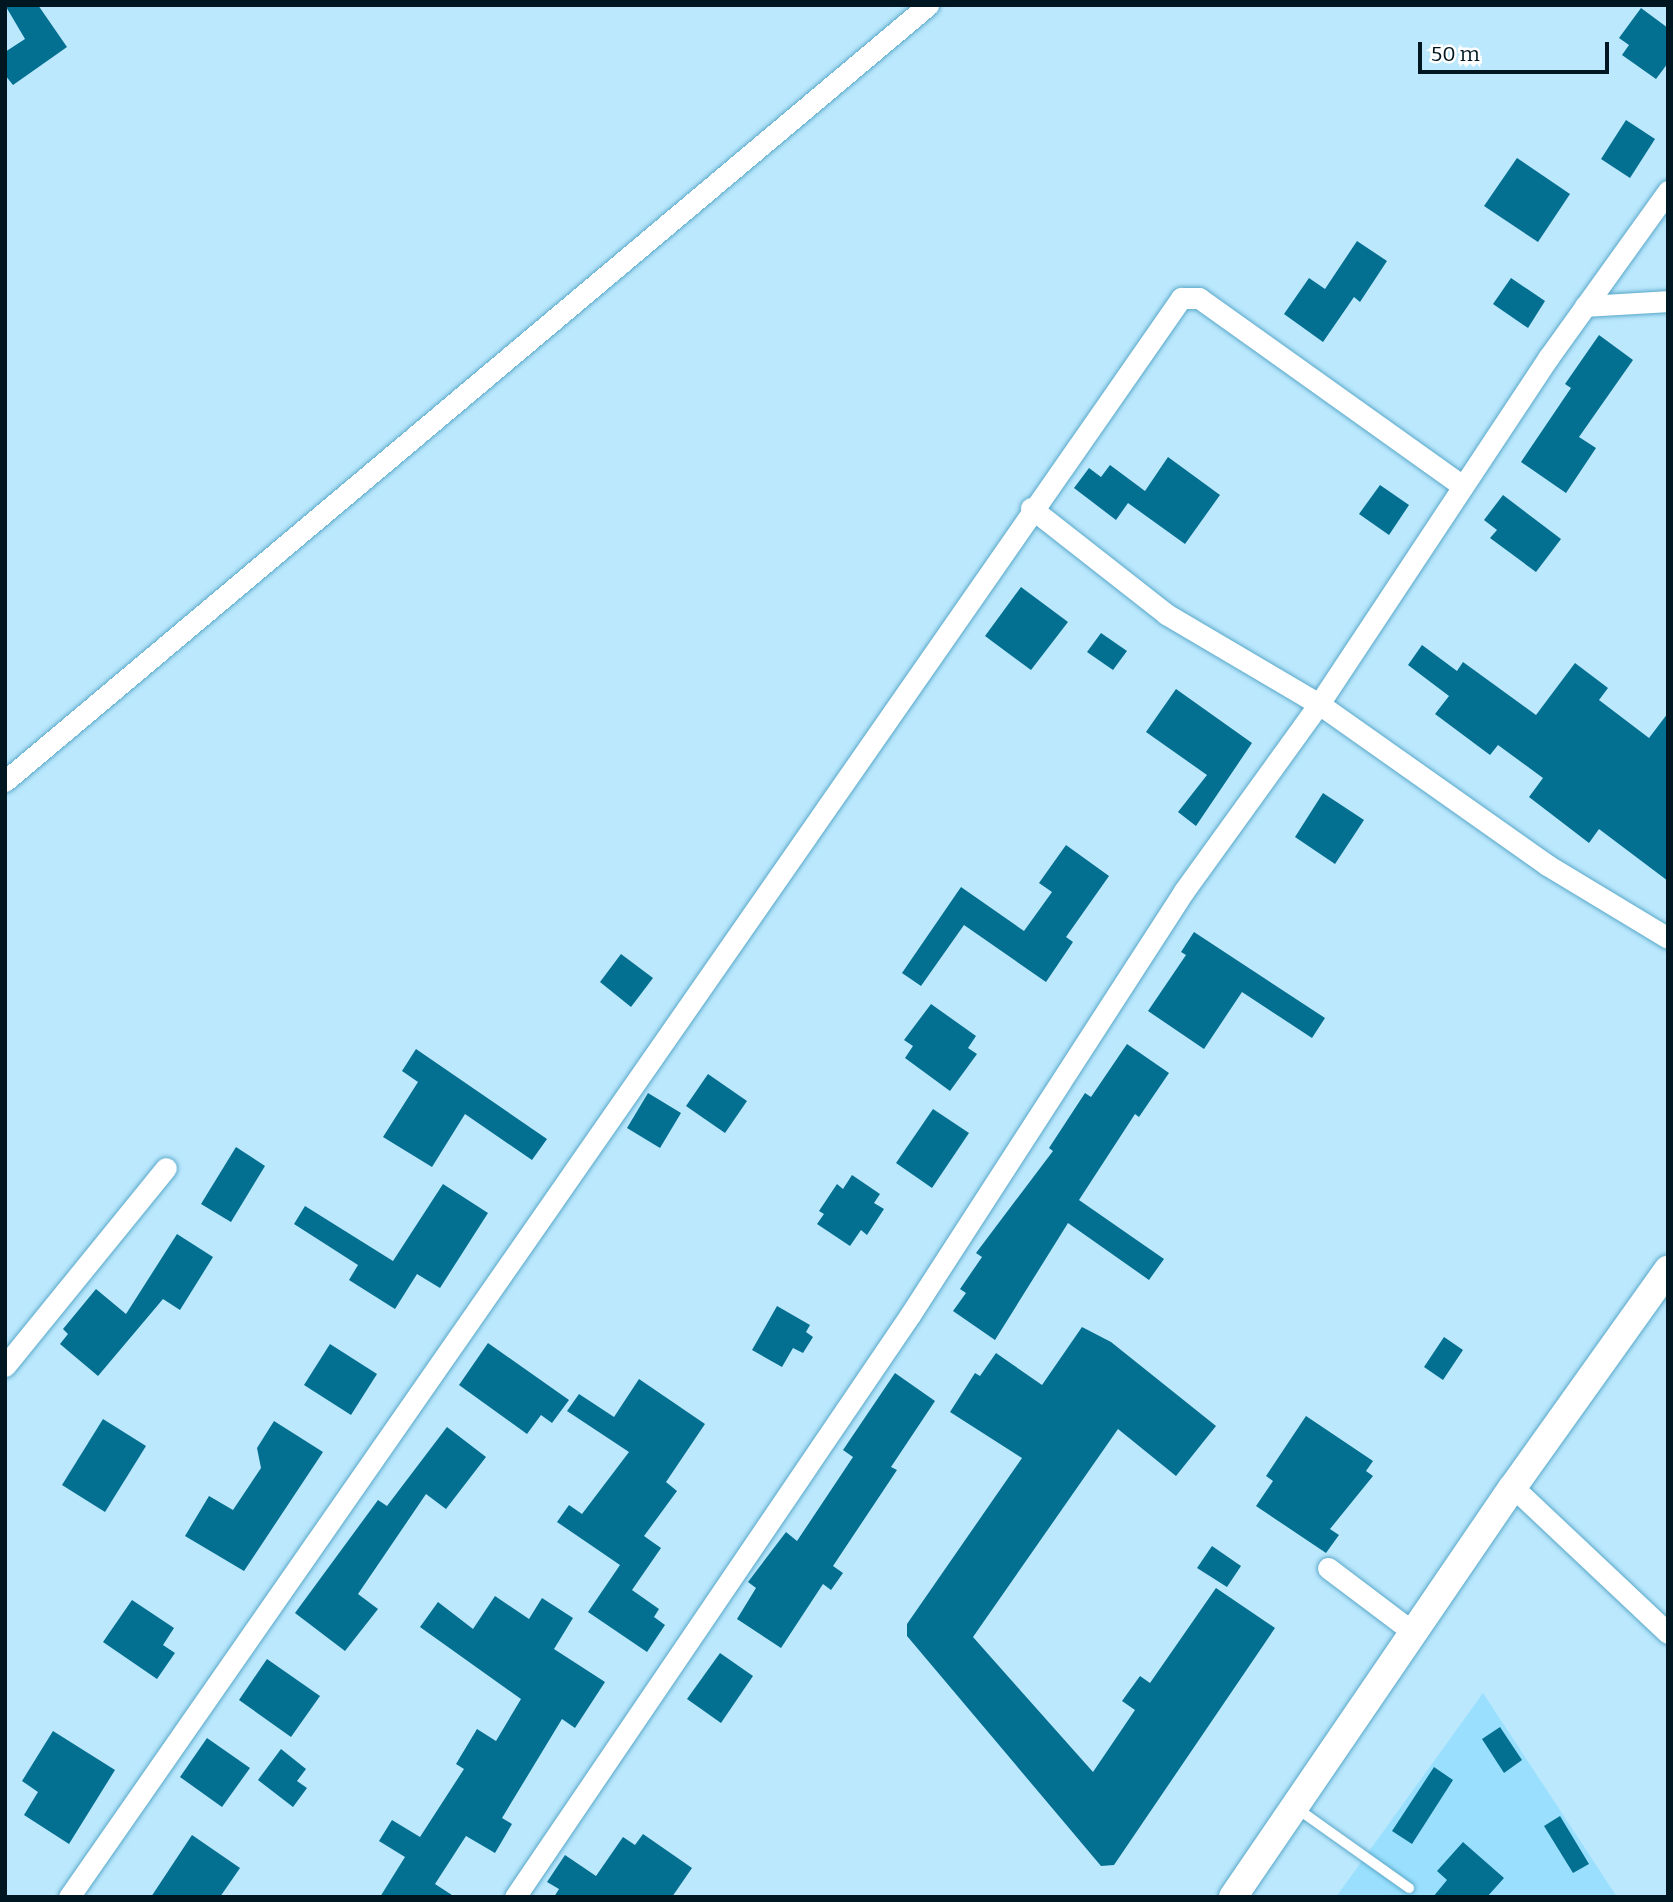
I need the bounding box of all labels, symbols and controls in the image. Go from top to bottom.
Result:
scale bar [1421,28,1612,72]
text: 50 m [1431,41,1480,67]

